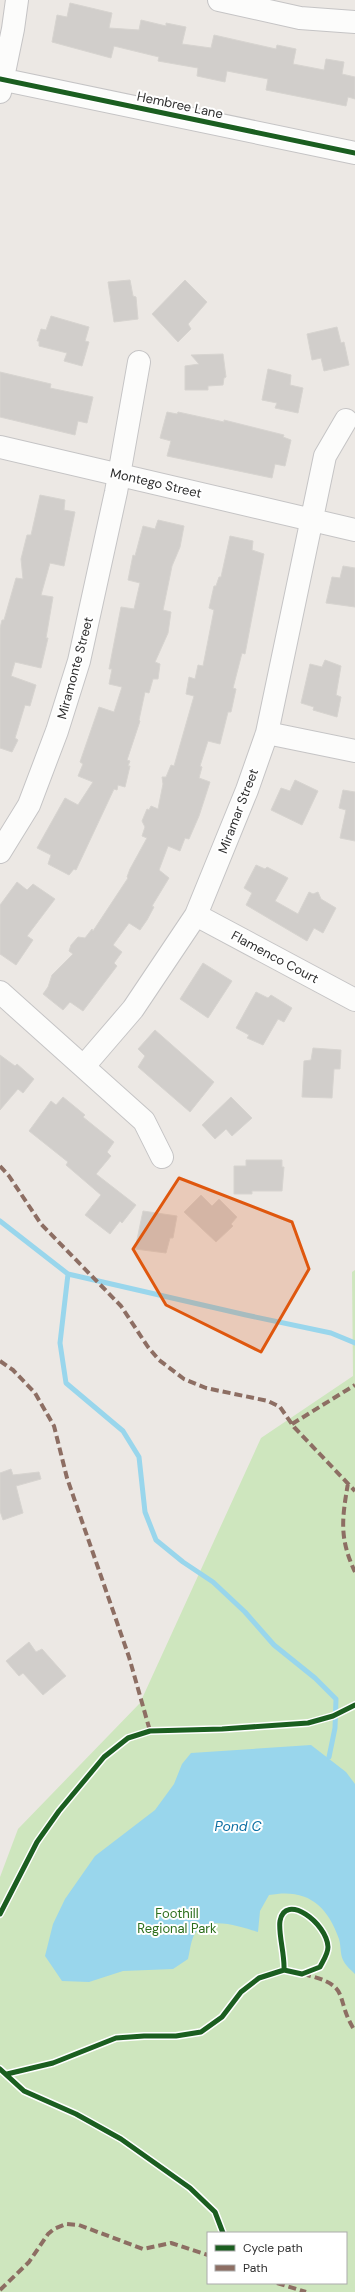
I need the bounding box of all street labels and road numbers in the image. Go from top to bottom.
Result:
street label: Hembree Lane [135,88,225,122]
street label: Montego Street [109,464,203,502]
street label: Miramonte Street [53,615,97,721]
street label: Miramar Street [214,766,262,856]
street label: Flamenco Court [228,927,322,987]

